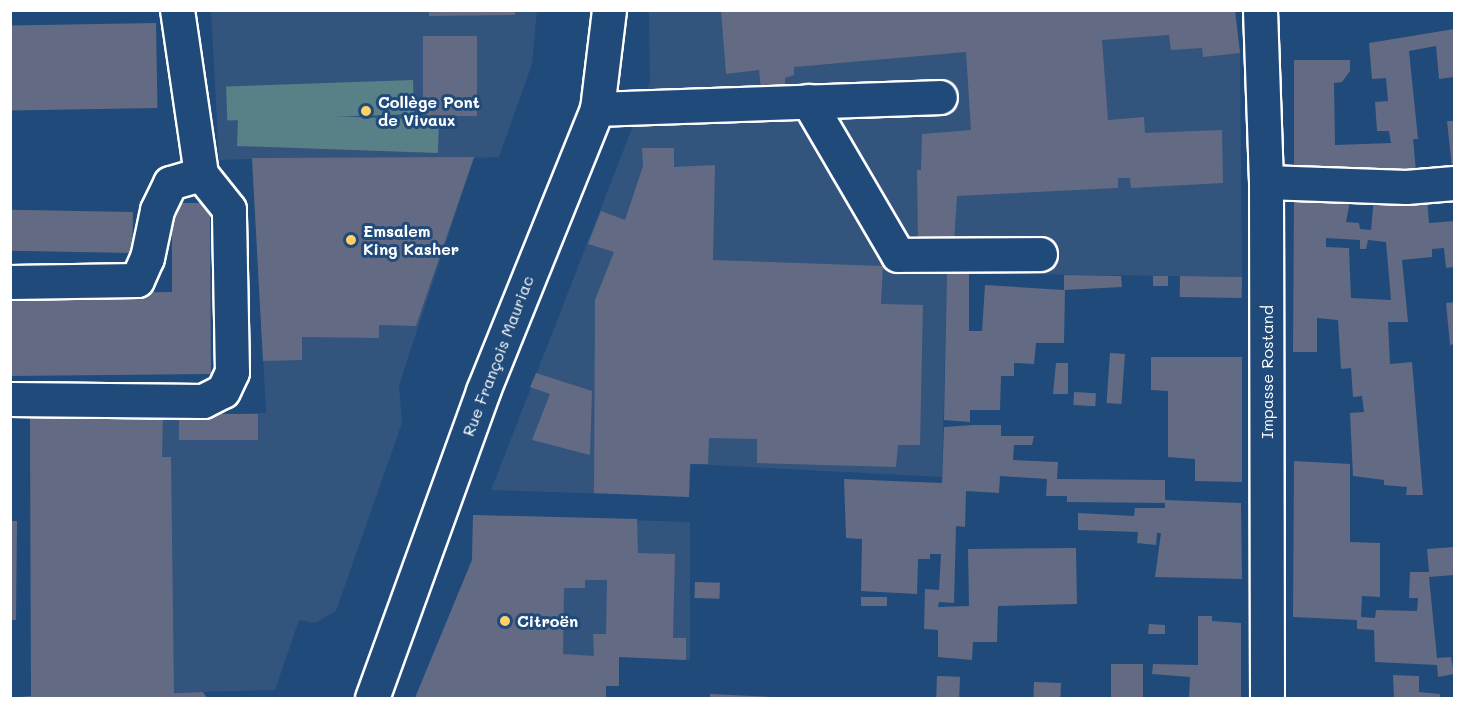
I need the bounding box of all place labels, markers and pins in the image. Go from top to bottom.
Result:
place label: Collège Pont de Vivaux [378,92,480,130]
marker: Collège Pont de Vivaux [359,104,373,118]
place label: Emsalem King Kasher [363,221,459,259]
marker: Emsalem King Kasher [344,233,358,247]
place label: Citroën [517,611,578,631]
marker: Citroën [498,614,512,628]

